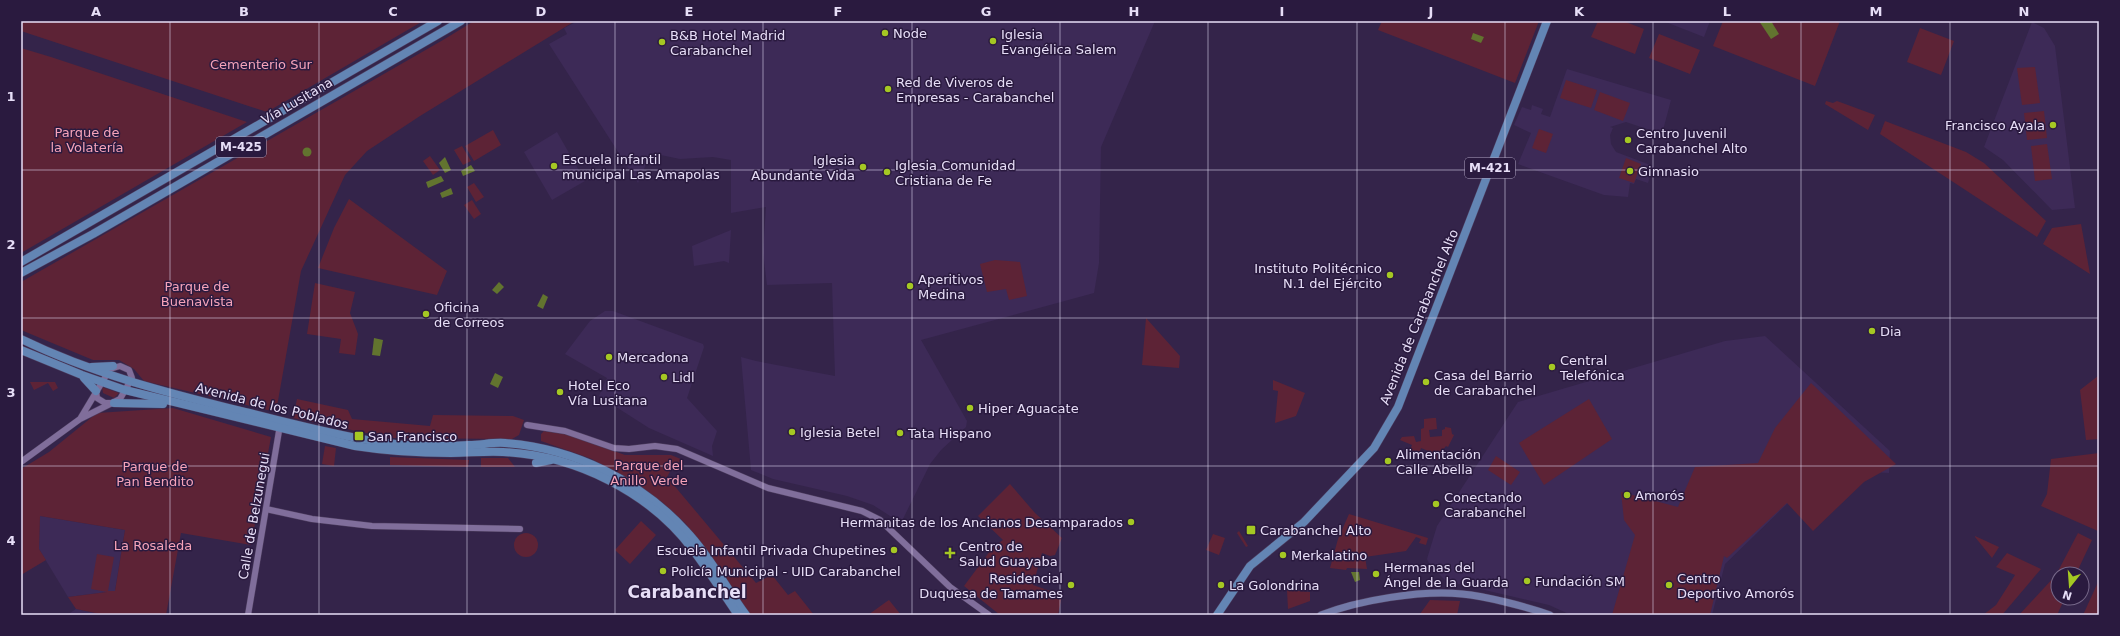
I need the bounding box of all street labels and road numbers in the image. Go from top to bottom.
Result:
street label: Vía Lusitana [259,75,335,127]
road number: M-425 [216,137,266,157]
road number: M-421 [1465,158,1515,178]
street label: Avenida de Carabanchel Alto [1377,227,1461,407]
street label: Avenida de los Poblados [194,380,350,432]
street label: Calle de Belzunegui [235,451,273,581]

